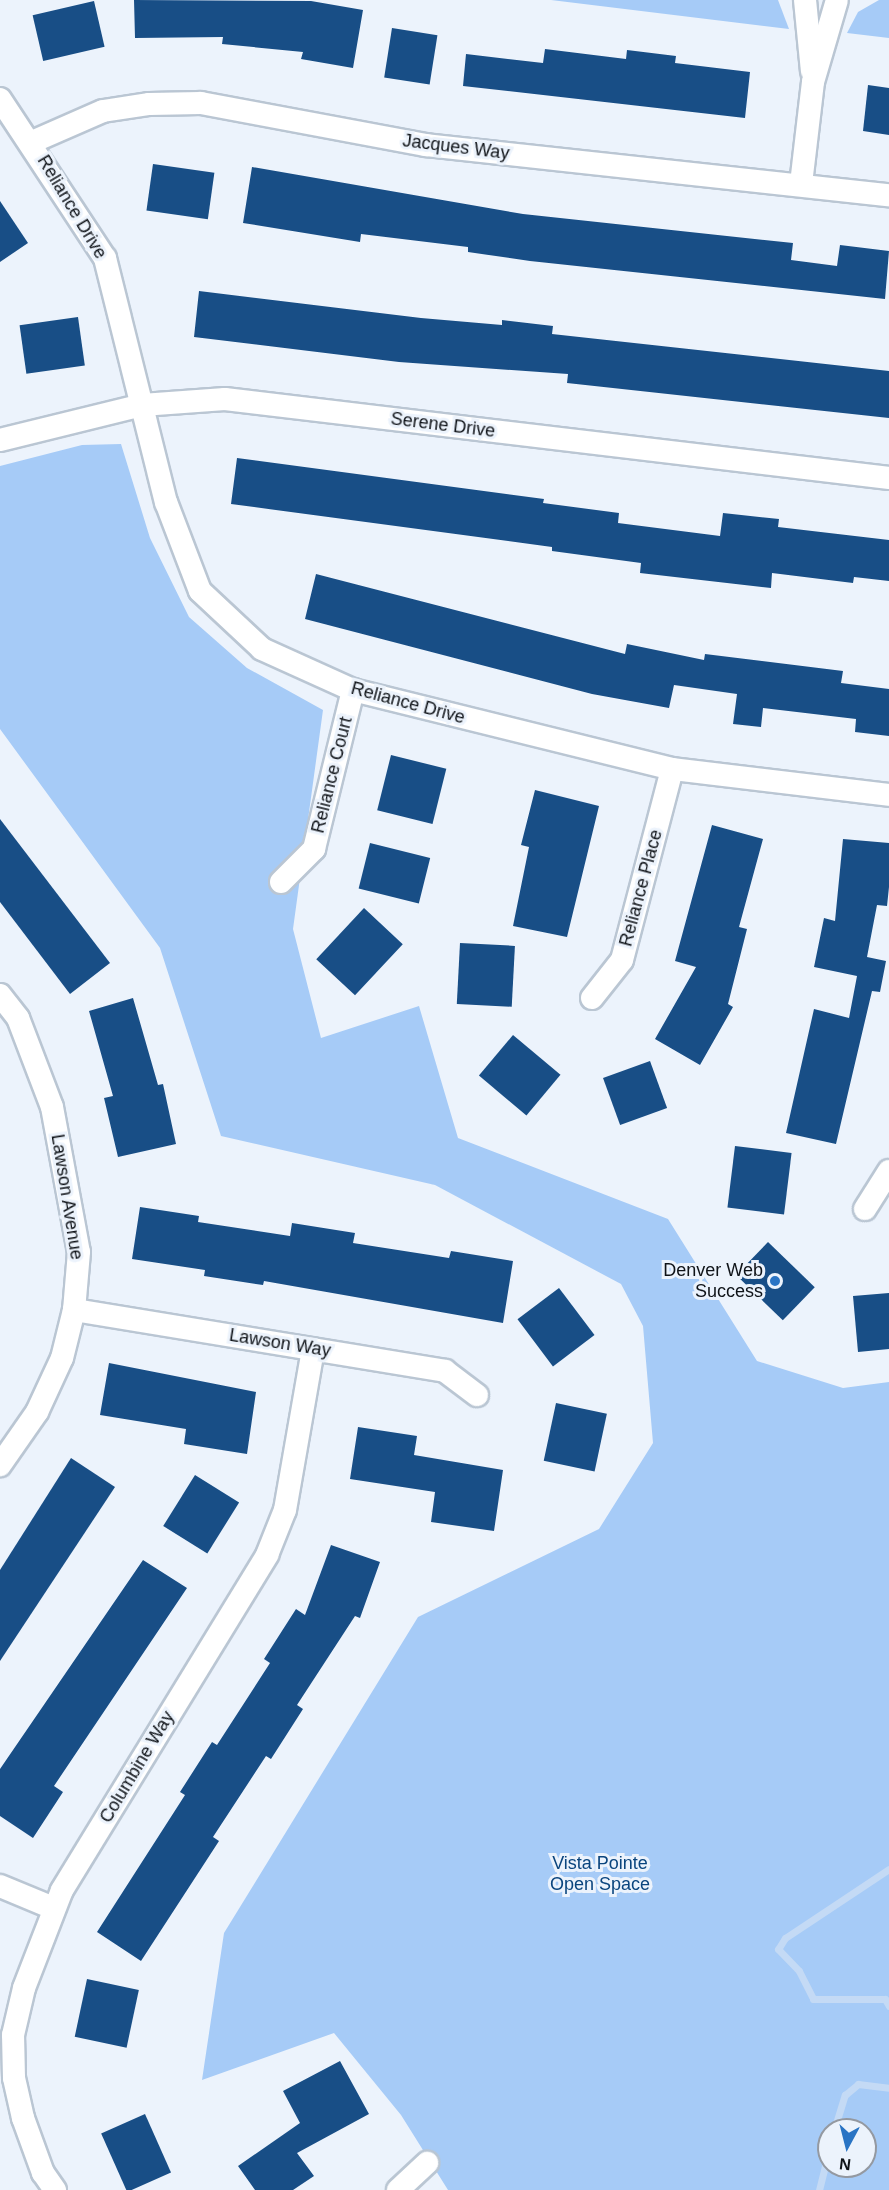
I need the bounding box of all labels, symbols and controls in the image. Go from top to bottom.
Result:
street label: Jacques Way [401,130,511,164]
street label: Reliance Drive [33,151,111,263]
street label: Serene Drive [390,408,496,442]
street label: Reliance Drive [349,677,467,729]
street label: Reliance Court [307,715,357,835]
street label: Reliance Place [615,827,667,949]
street label: Lawson Avenue [46,1132,88,1262]
place label: Denver Web Success [663,1260,763,1302]
marker: Denver Web Success [768,1274,782,1288]
street label: Lawson Way [228,1324,332,1362]
street label: Columbine Way [95,1707,179,1827]
park label: Vista Pointe Open Space [550,1853,650,1896]
north arrow [817,2118,877,2178]
text: N [838,2155,852,2174]

